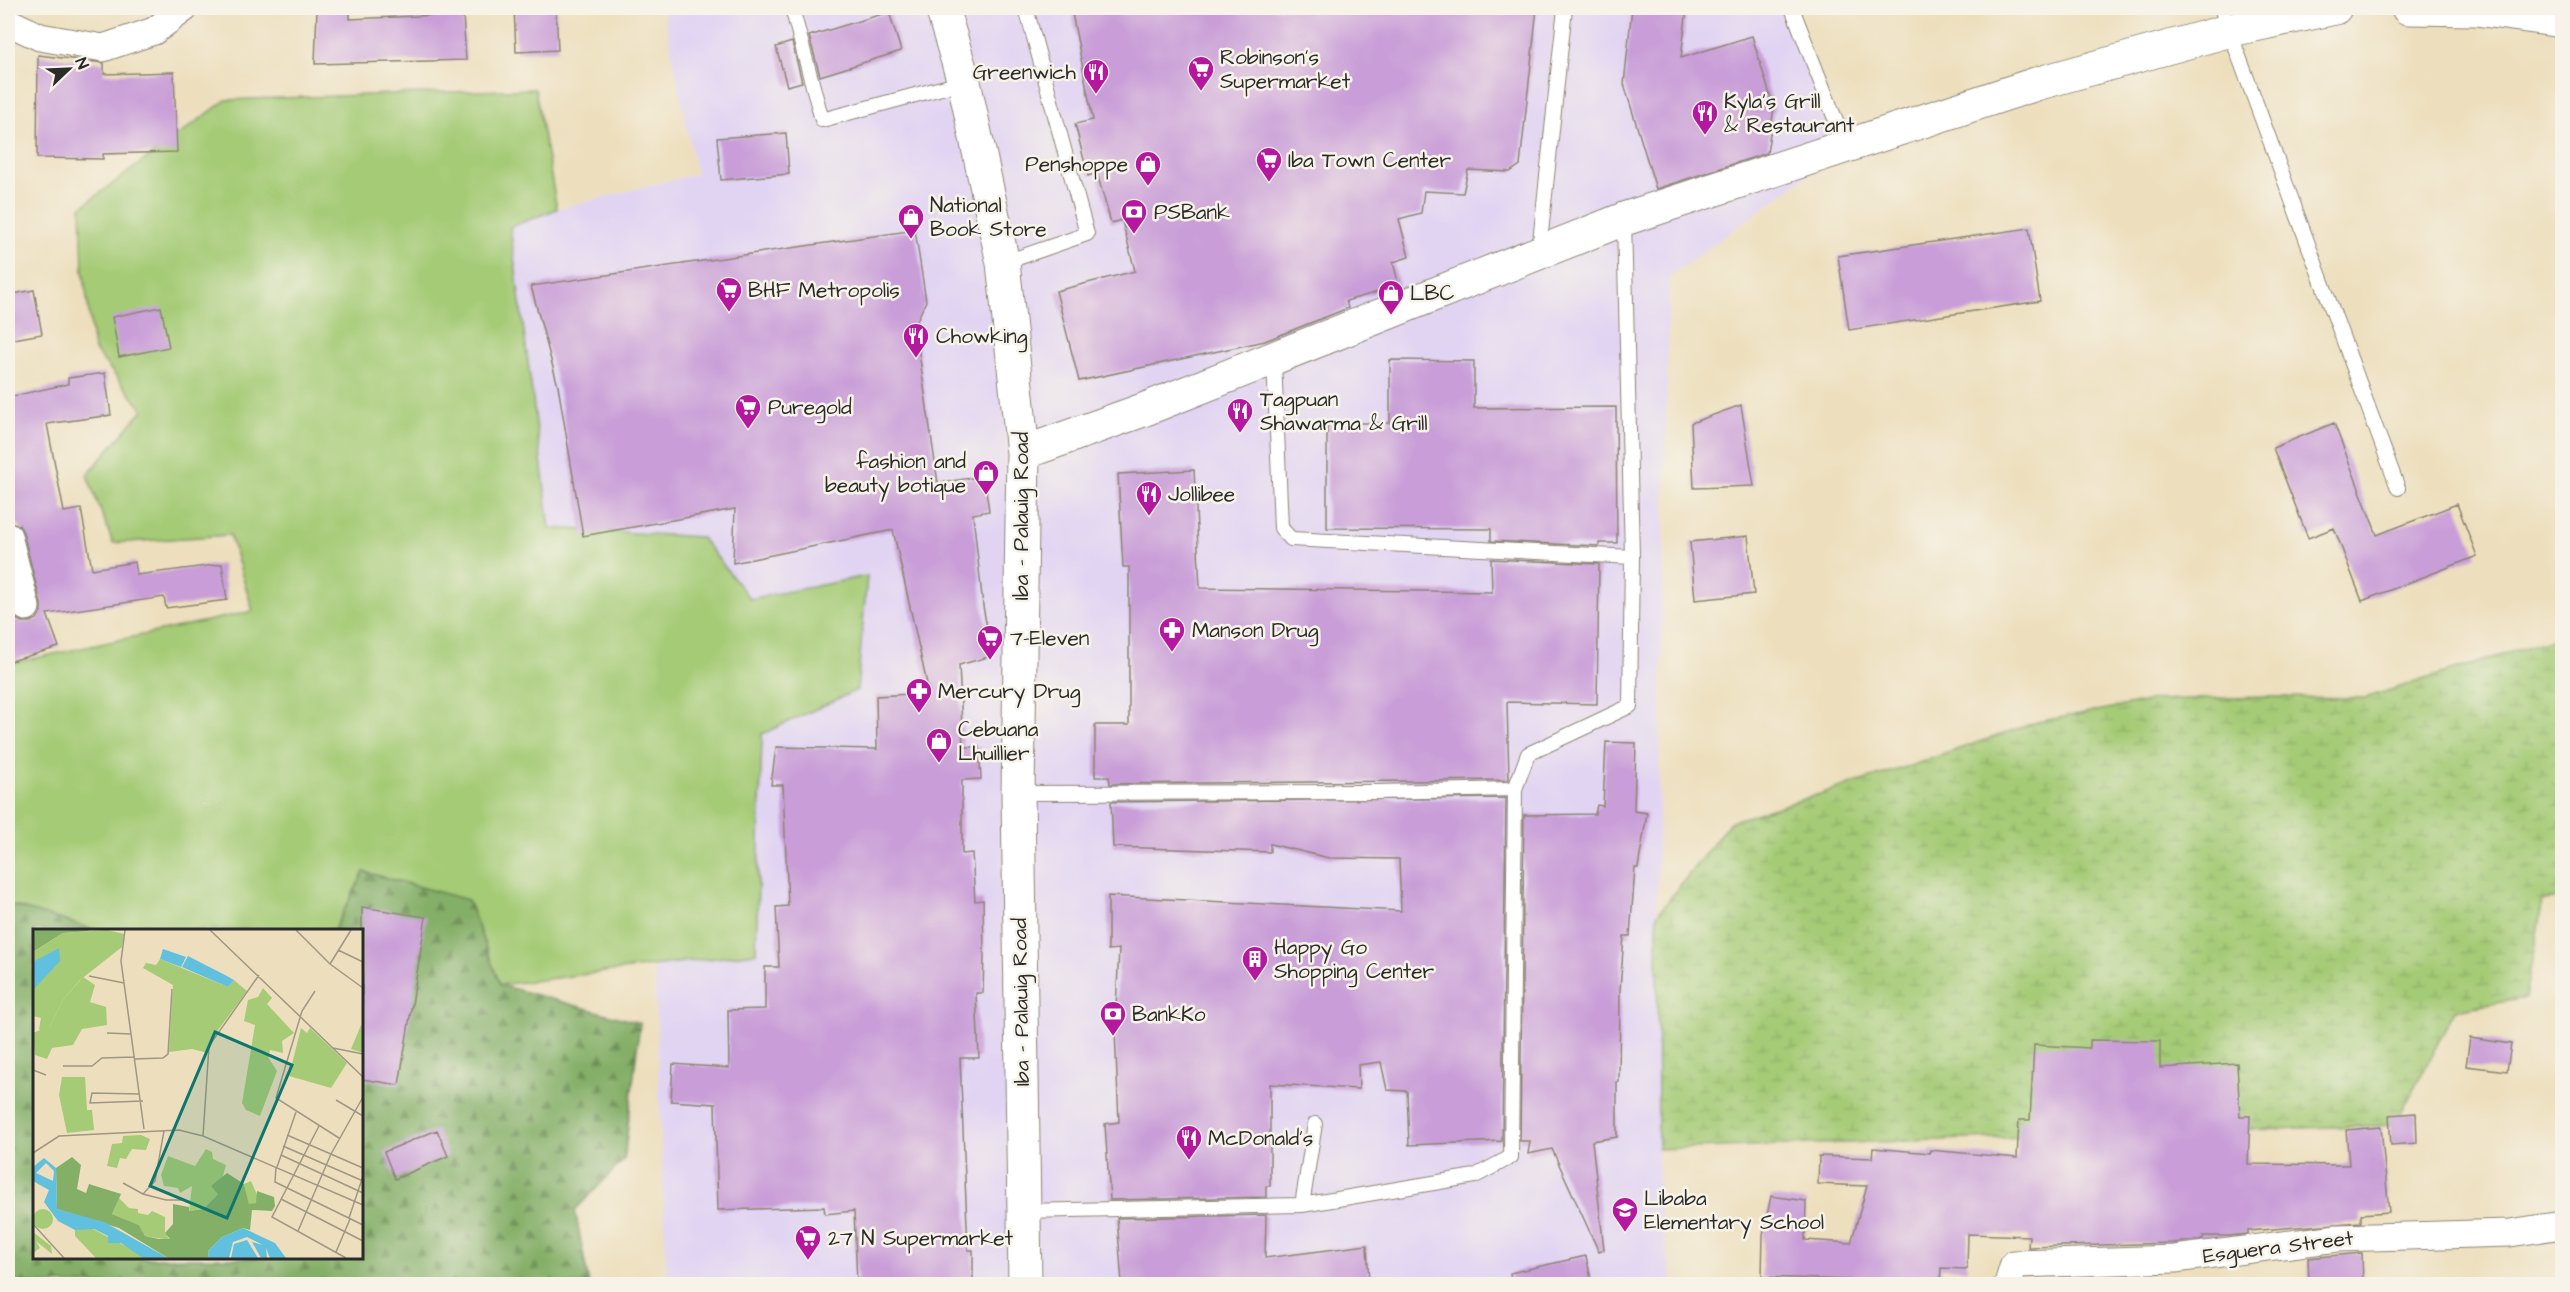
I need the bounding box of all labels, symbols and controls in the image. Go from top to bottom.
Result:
north arrow [39,39,99,99]
place label: Robinson's Supermarket [1220,43,1351,97]
supermarket icon: Robinson's Supermarket [1186,54,1216,92]
text: N [70,55,94,72]
restaurant icon: Greenwich [1081,57,1111,95]
place label: Greenwich [973,58,1077,87]
place label: Kyla's Grill & Restaurant [1724,87,1855,140]
restaurant icon: Kyla's Grill & Restaurant [1690,98,1720,136]
supermarket icon: Iba Town Center [1254,145,1284,183]
place label: Iba Town Center [1288,146,1451,175]
shop icon: Penshoppe [1133,149,1163,187]
place label: Penshoppe [1025,150,1128,180]
place label: National Book Store [930,191,1047,244]
bank icon: PSBank [1119,197,1149,235]
place label: PSBank [1154,198,1230,227]
shop icon: National Book Store [896,202,926,240]
supermarket icon: BHF Metropolis [714,275,744,313]
place label: BHF Metropolis [748,276,900,306]
shop icon: LBC [1376,278,1406,316]
place label: LBC [1410,279,1454,308]
restaurant icon: Chowking [901,321,931,359]
place label: Chowking [936,322,1028,353]
place label: Tagpuan Shawarma & Grill [1260,385,1428,438]
supermarket icon: Puregold [733,392,763,430]
place label: Puregold [768,393,852,424]
restaurant icon: Tagpuan Shawarma & Grill [1225,396,1255,434]
street label: Iba - Palauig Road [1007,432,1038,600]
place label: fashion and beauty botique [825,447,966,502]
shop icon: fashion and beauty botique [971,458,1001,496]
restaurant icon: Jollibee [1134,479,1164,517]
place label: Jollibee [1168,480,1235,509]
pharmacy icon: Manson Drug [1157,615,1187,653]
place label: Manson Drug [1192,616,1319,647]
supermarket icon: 7-Eleven [975,623,1005,661]
place label: 7-Eleven [1010,624,1089,653]
pharmacy icon: Mercury Drug [904,676,934,714]
place label: Mercury Drug [938,677,1081,708]
place label: Cebuana Lhuillier [958,715,1039,768]
shop icon: Cebuana Lhuillier [924,726,954,764]
street label: Iba - Palauig Road [1005,917,1039,1086]
inset map [33,929,363,1259]
place label: Happy Go Shopping Center [1274,933,1435,988]
building icon: Happy Go Shopping Center [1240,944,1270,982]
bank icon: BankKo [1098,999,1128,1037]
place label: BankKo [1132,1000,1206,1029]
restaurant icon: McDonald's [1174,1123,1204,1161]
place label: McDonald's [1208,1124,1313,1153]
place label: Libaba Elementary School [1644,1184,1824,1239]
school or university icon: Libaba Elementary School [1610,1195,1640,1233]
supermarket icon: 27 N Supermarket [793,1223,823,1261]
street label: Esguera Street [2201,1223,2356,1273]
place label: 27 N Supermarket [828,1224,1014,1254]

